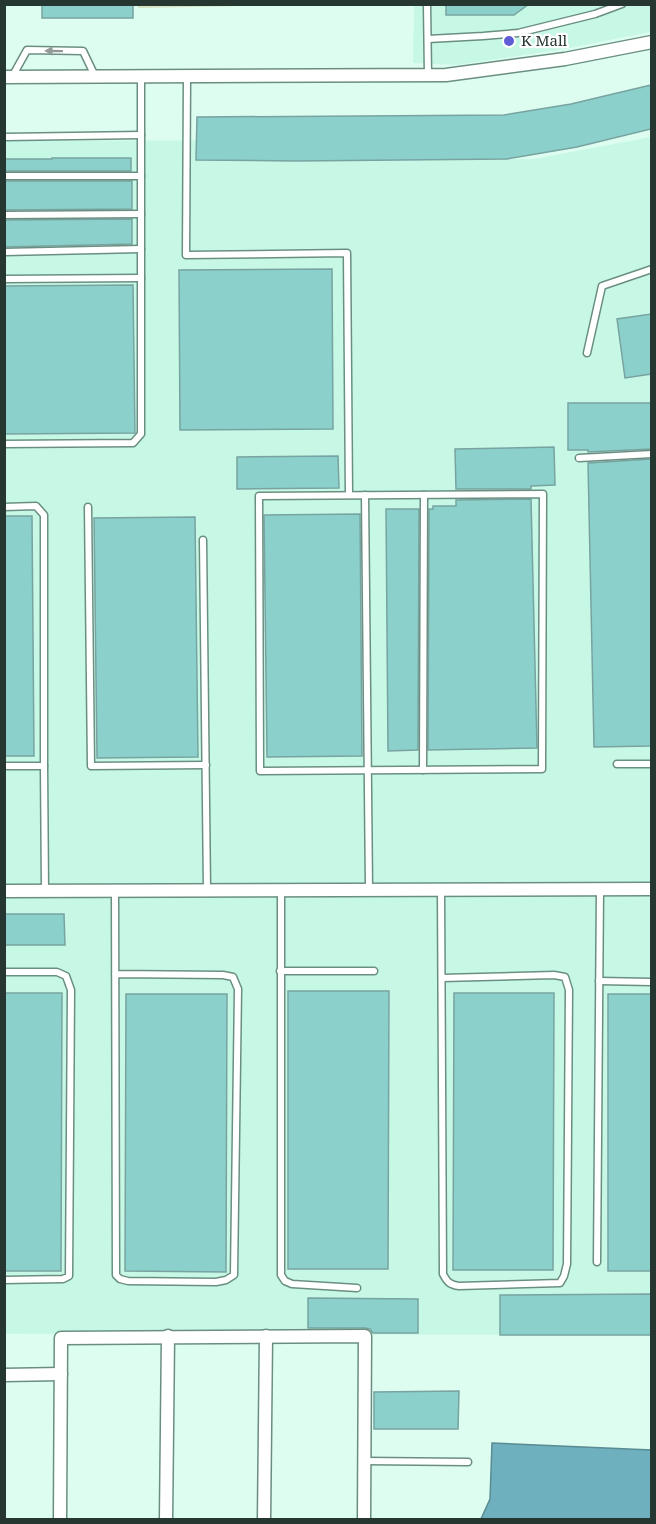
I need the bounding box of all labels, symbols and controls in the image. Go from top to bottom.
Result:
place label: K Mall [521,30,568,50]
marker: K Mall [502,34,516,48]
one-way arrow [44,46,63,56]

